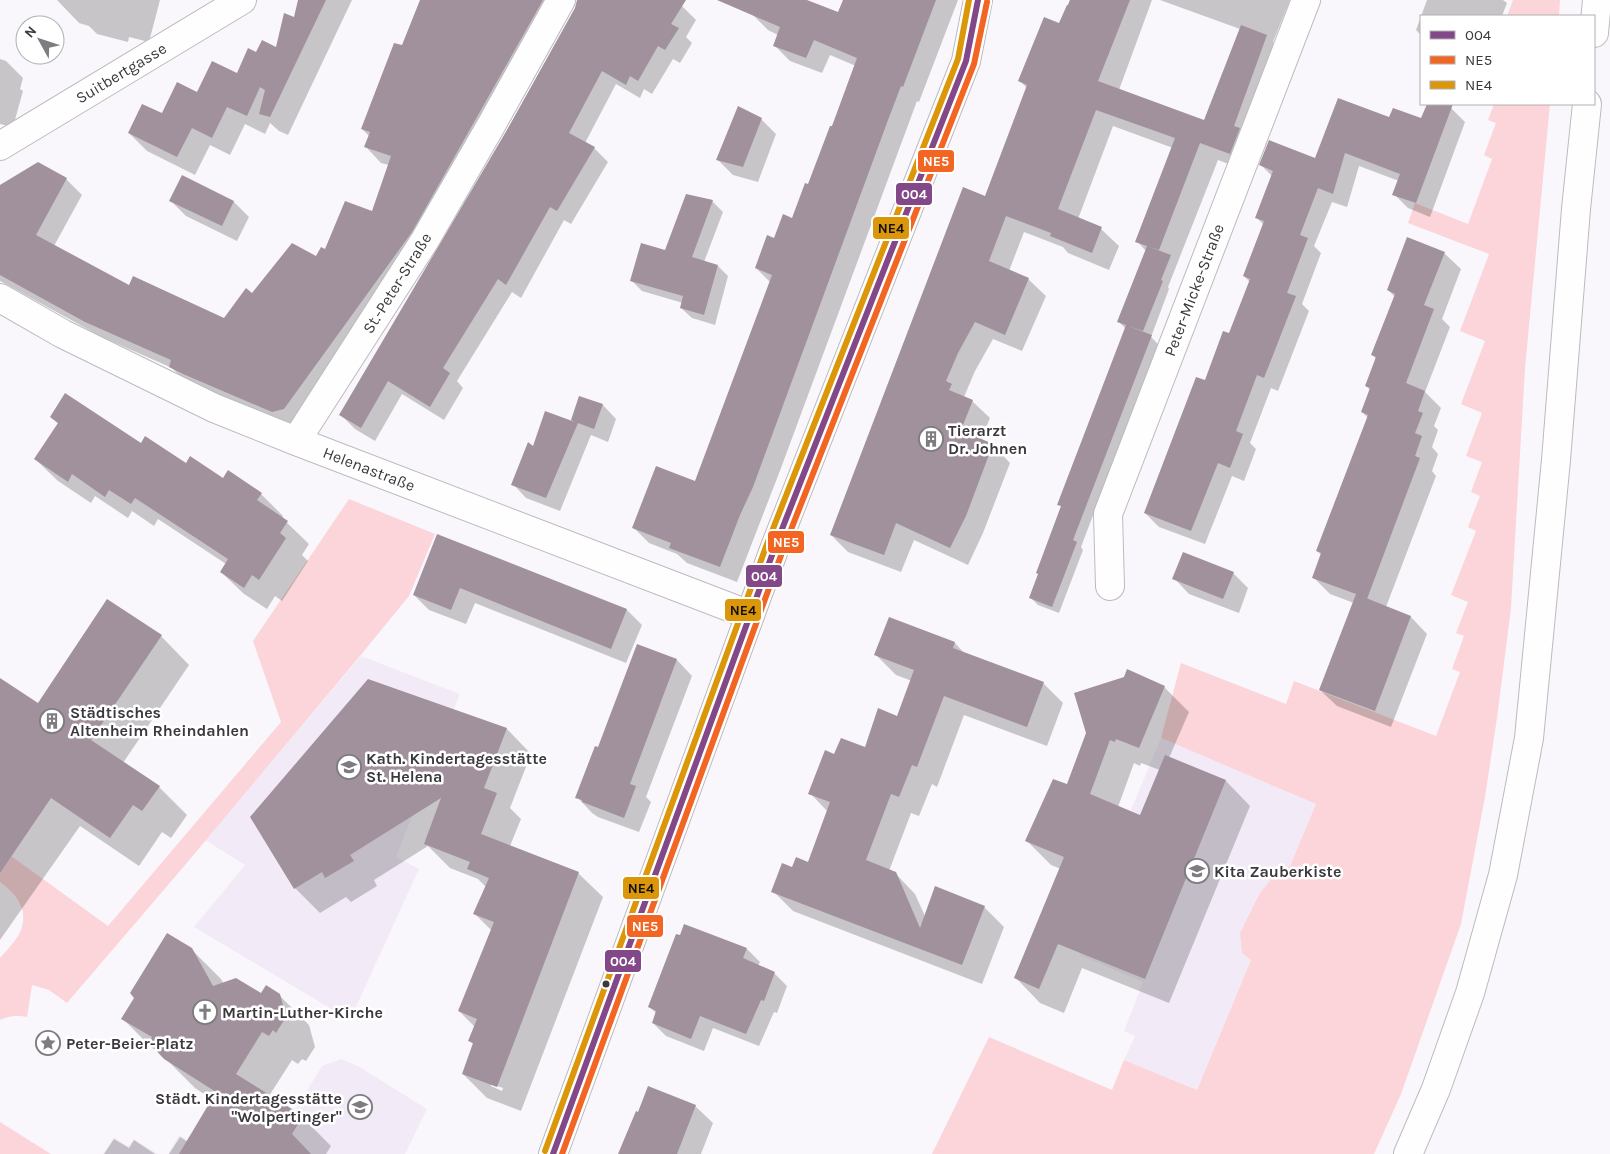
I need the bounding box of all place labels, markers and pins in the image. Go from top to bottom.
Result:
place label: Tierarzt Dr. Johnen [948,421,1027,458]
building icon: Tierarzt Dr. Johnen [918,426,944,452]
place label: Städtisches Altenheim Rheindahlen [70,703,249,740]
building icon: Städtisches Altenheim Rheindahlen [39,708,65,734]
place label: Kath. Kindertagesstätte St. Helena [366,749,547,786]
school or university icon: Kath. Kindertagesstätte St. Helena [336,754,362,780]
school or university icon: Kita Zauberkiste [1184,858,1210,884]
place label: Kita Zauberkiste [1214,862,1341,881]
unlabelled marker [601,979,611,989]
church icon: Martin-Luther-Kirche [192,999,218,1025]
place label: Martin-Luther-Kirche [222,1003,383,1022]
place icon: Peter-Beier-Platz [35,1030,61,1056]
place label: Peter-Beier-Platz [66,1034,193,1053]
place label: Städt. Kindertagesstätte "Wolpertinger" [155,1089,342,1126]
school or university icon: Städt. Kindertagesstätte "Wolpertinger" [347,1094,373,1120]

